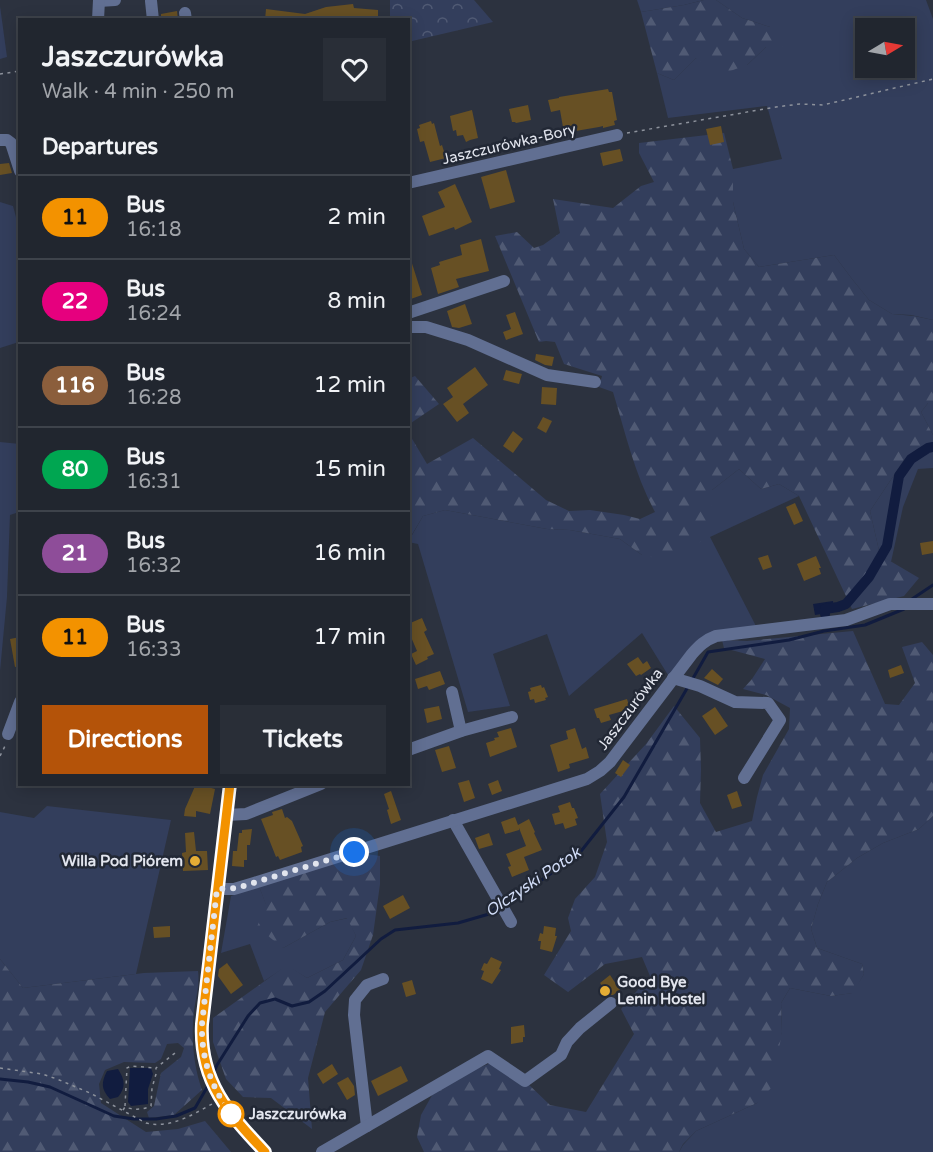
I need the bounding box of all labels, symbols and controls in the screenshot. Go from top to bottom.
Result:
north arrow [855,18,915,78]
map controls [855,18,915,78]
button: heart [323,38,386,101]
text: Jaszczurówka [42,40,224,74]
text: Walk · 4 min · 250 m [42,80,234,104]
street label: Jaszczurówka-Bory [440,120,578,168]
text: Departures [42,134,158,160]
text: Bus [126,192,165,218]
text: 2 min [327,204,386,230]
text: 11 [62,205,88,230]
text: 16:18 [126,218,181,242]
text: Bus [126,276,165,302]
text: 8 min [327,288,386,314]
text: 22 [62,289,88,314]
text: 16:24 [126,302,181,326]
text: Bus [126,360,165,386]
text: 12 min [314,372,386,398]
text: 116 [55,373,95,398]
text: 16:28 [126,386,181,410]
text: Bus [126,444,165,470]
text: 15 min [314,456,386,482]
text: 80 [62,457,88,482]
text: 16:31 [126,470,181,494]
text: Bus [126,528,165,554]
text: 16 min [314,540,386,566]
text: 21 [62,541,88,566]
text: 16:32 [126,554,181,578]
text: Bus [126,612,165,638]
text: 17 min [314,624,386,650]
text: 11 [62,625,88,650]
text: 16:33 [126,638,181,662]
street label: Jaszczurówka [593,665,667,753]
button: Directions [42,705,208,774]
button: Tickets [220,705,386,774]
your location [339,837,369,867]
water label: Olczyski Potok [481,842,586,921]
place label: Willa Pod Piórem [61,852,183,870]
marker: Willa Pod Piórem [188,854,202,868]
place label: Good Bye Lenin Hostel [617,973,705,1008]
marker: Good Bye Lenin Hostel [598,984,612,998]
marker: Jaszczurówka [218,1101,244,1127]
place label: Jaszczurówka [248,1105,347,1123]

